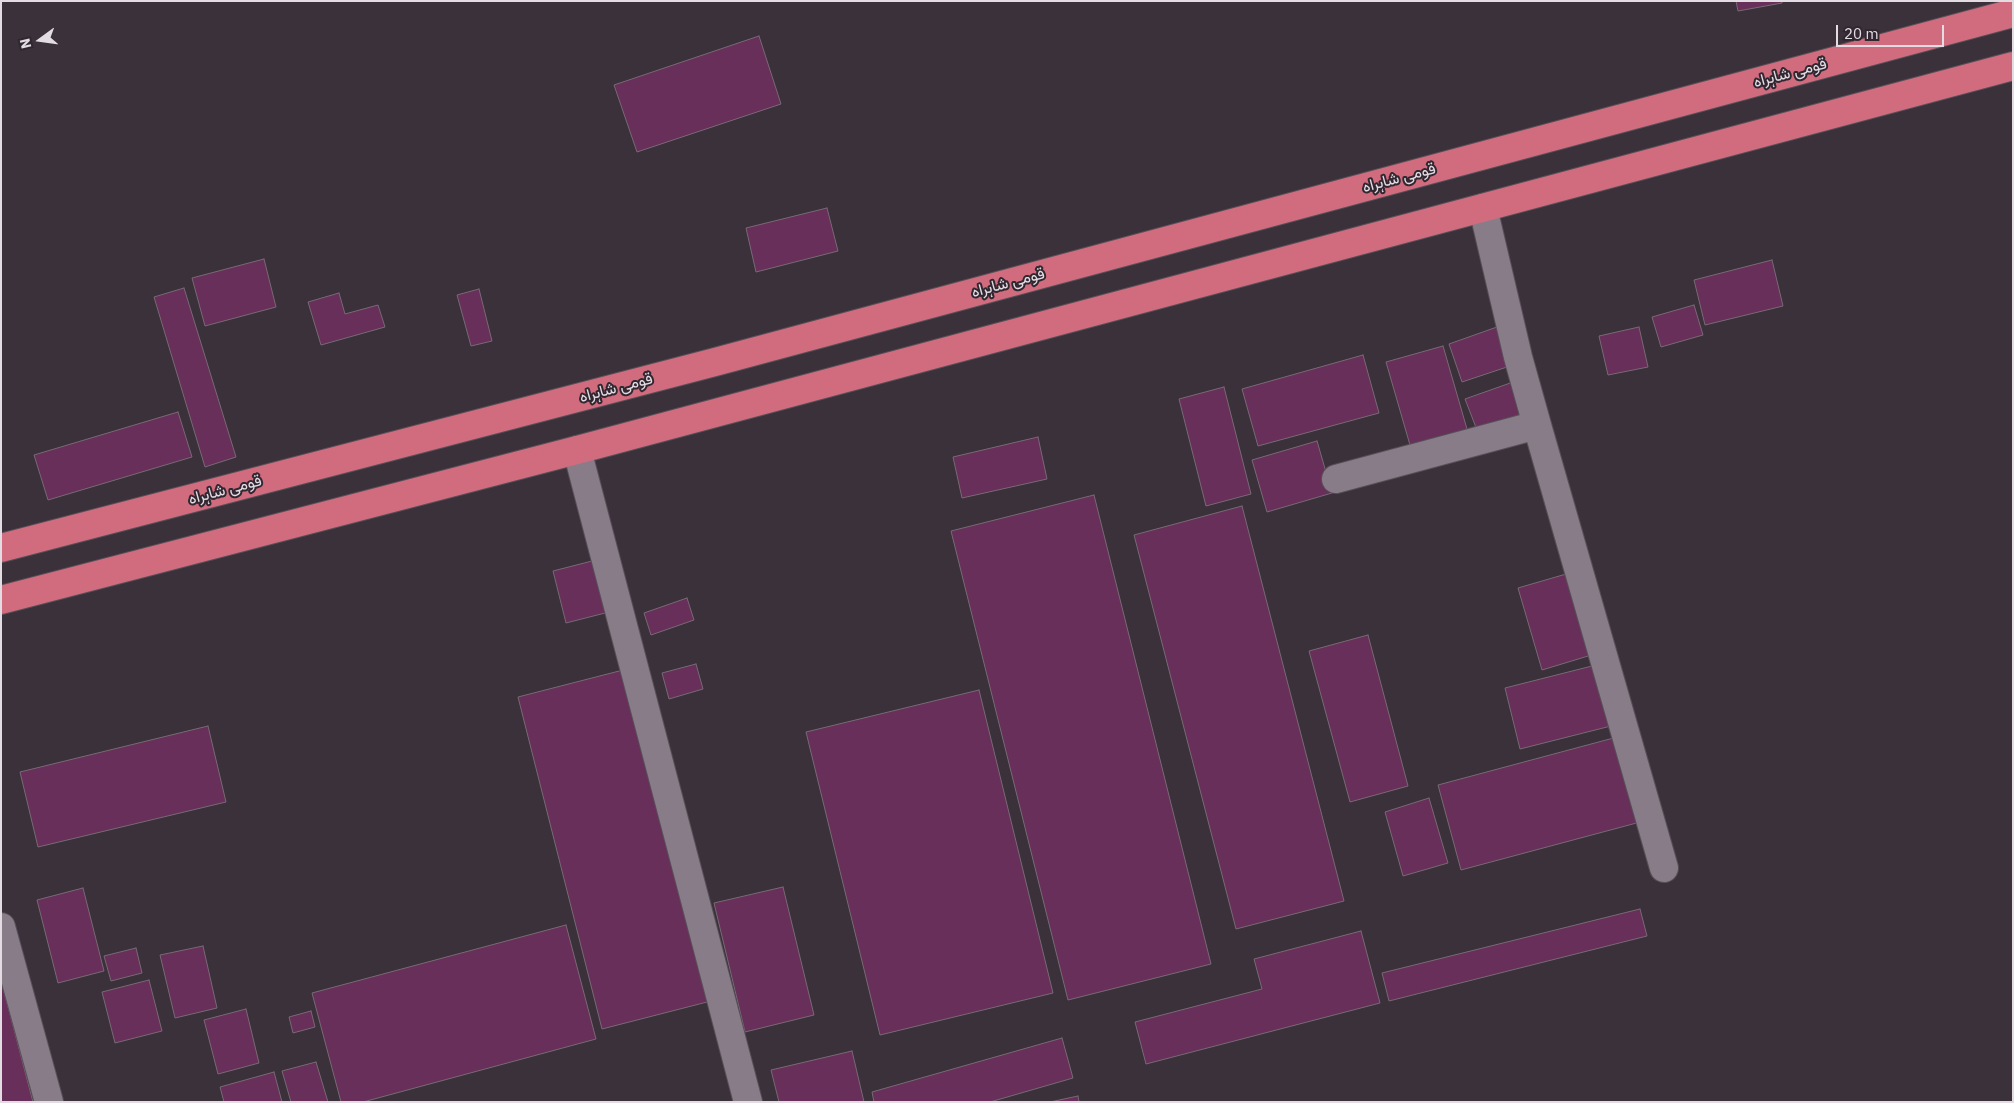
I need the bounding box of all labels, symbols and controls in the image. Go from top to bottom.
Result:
north arrow [15,15,65,65]
scale bar [1839,15,1946,47]
text: 20 m [1844,24,1879,43]
text: N [15,37,35,51]
street label: قومی شاہراہ [1751,54,1829,92]
street label: قومی شاہراہ [1360,159,1438,197]
street label: قومی شاہراہ [969,264,1047,302]
street label: قومی شاہراہ [577,369,655,407]
street label: قومی شاہراہ [186,471,264,509]

